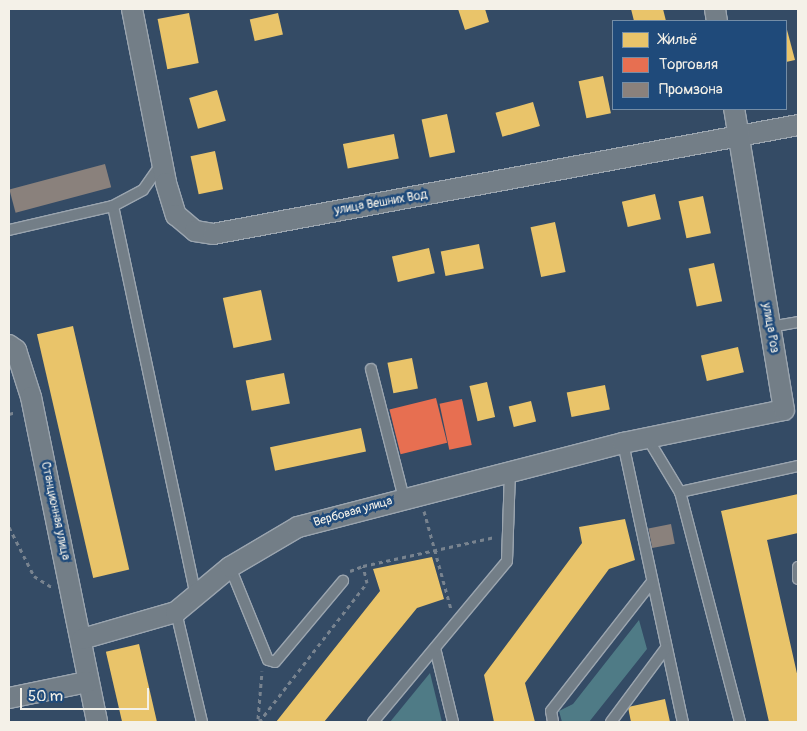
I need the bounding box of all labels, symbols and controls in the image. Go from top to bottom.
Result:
legend [612,20,787,110]
text: Жильё [659,30,698,49]
text: Торговля [659,55,718,74]
text: Промзона [659,80,723,99]
street label: улица Вешних Вод [333,188,429,218]
street label: улица Роз [759,302,781,354]
street label: Станционная улица [38,461,72,561]
street label: Вербовая улица [312,494,394,530]
scale bar [22,678,151,710]
text: 50 m [28,687,63,706]

